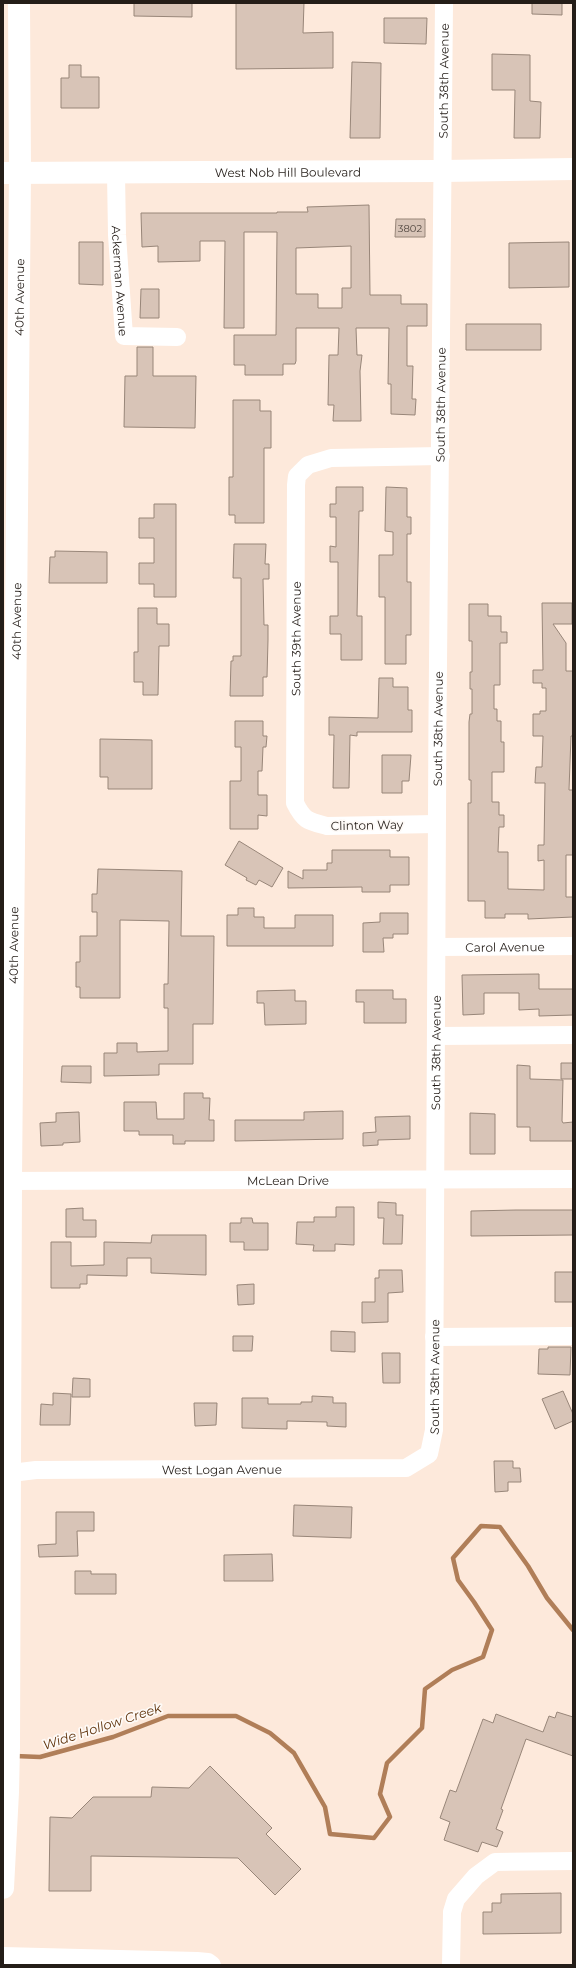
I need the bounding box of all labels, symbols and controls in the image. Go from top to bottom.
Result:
street label: South 38th Avenue [435,23,451,138]
street label: West Nob Hill Boulevard [215,164,361,180]
house number: 3802 [398,222,422,235]
street label: Ackerman Avenue [109,226,131,337]
street label: 40th Avenue [11,258,27,336]
street label: South 38th Avenue [432,347,448,462]
street label: South 39th Avenue [288,581,303,696]
street label: 40th Avenue [8,582,24,660]
street label: South 38th Avenue [430,671,445,786]
street label: Clinton Way [331,817,404,833]
street label: 40th Avenue [5,906,21,984]
street label: Carol Avenue [465,939,545,954]
street label: South 38th Avenue [428,995,443,1110]
street label: McLean Drive [247,1172,329,1188]
street label: South 38th Avenue [426,1319,442,1436]
street label: West Logan Avenue [162,1461,282,1477]
water label: Wide Hollow Creek [41,1699,165,1753]

